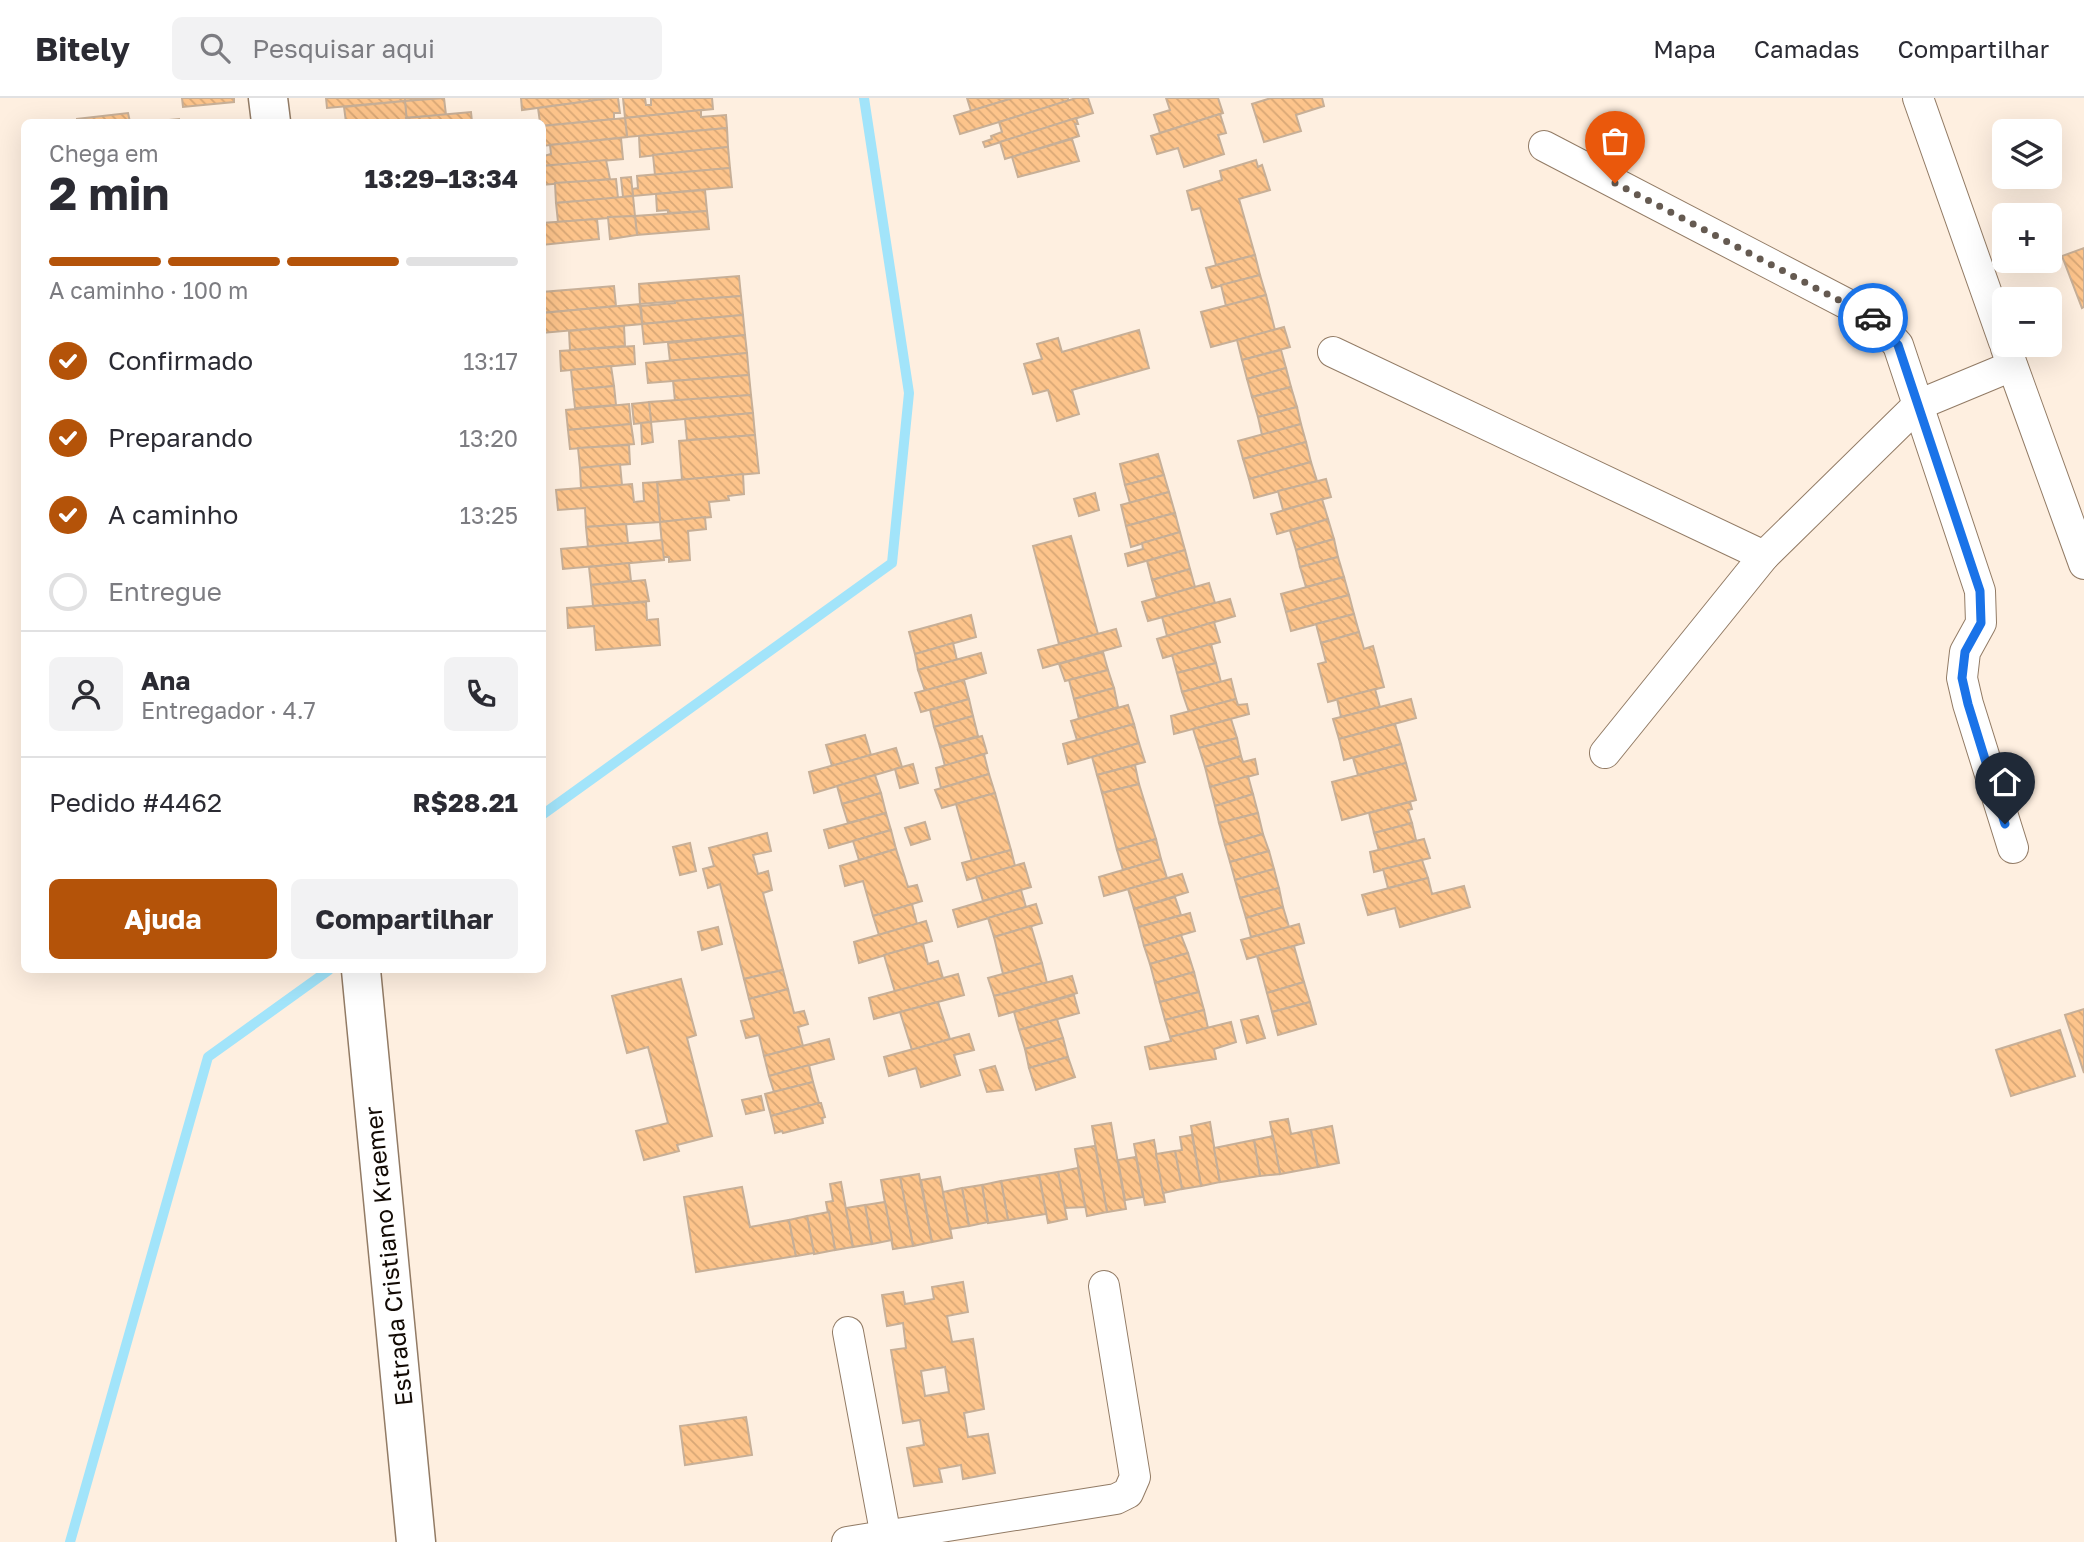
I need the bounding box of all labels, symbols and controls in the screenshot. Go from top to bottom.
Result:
search box [172,17,662,80]
text: Bitely [35,29,130,68]
icon: search [196,29,234,67]
text: Pesquisar aqui [252,33,435,64]
text: Mapa [1653,34,1716,63]
text: Camadas [1754,34,1859,63]
text: Compartilhar [1897,34,2049,63]
pin [1585,111,1645,183]
map controls [1992,119,2062,357]
button: layers [1992,119,2062,189]
icon: bag [1596,122,1634,160]
text: Chega em [49,139,159,167]
text: 13:29–13:34 [365,163,518,194]
text: 2 min [49,165,169,220]
button: + [1992,203,2062,273]
text: A caminho · 100 m [49,276,248,304]
courier [1838,283,1908,353]
button: − [1992,287,2062,357]
icon: car [1854,299,1892,337]
icon: check [49,342,87,380]
text: Confirmado [108,345,253,376]
text: 13:17 [463,347,518,375]
icon: check [49,419,87,457]
text: Preparando [108,422,253,453]
text: 13:20 [459,424,518,452]
icon: check [49,496,87,534]
text: A caminho [108,499,238,530]
text: 13:25 [460,501,518,529]
text: Entregue [108,576,222,607]
button: person [49,657,123,731]
button: phone [444,657,518,731]
text: Ana [141,665,190,696]
text: Entregador · 4.7 [141,696,316,724]
pin [1975,752,2035,824]
icon: home [1986,763,2024,801]
text: Pedido #4462 [49,787,222,818]
text: R$28.21 [412,787,518,818]
button: Ajuda [49,879,277,959]
button: Compartilhar [291,879,518,959]
street label: Estrada Cristiano Kraemer [357,1105,418,1407]

